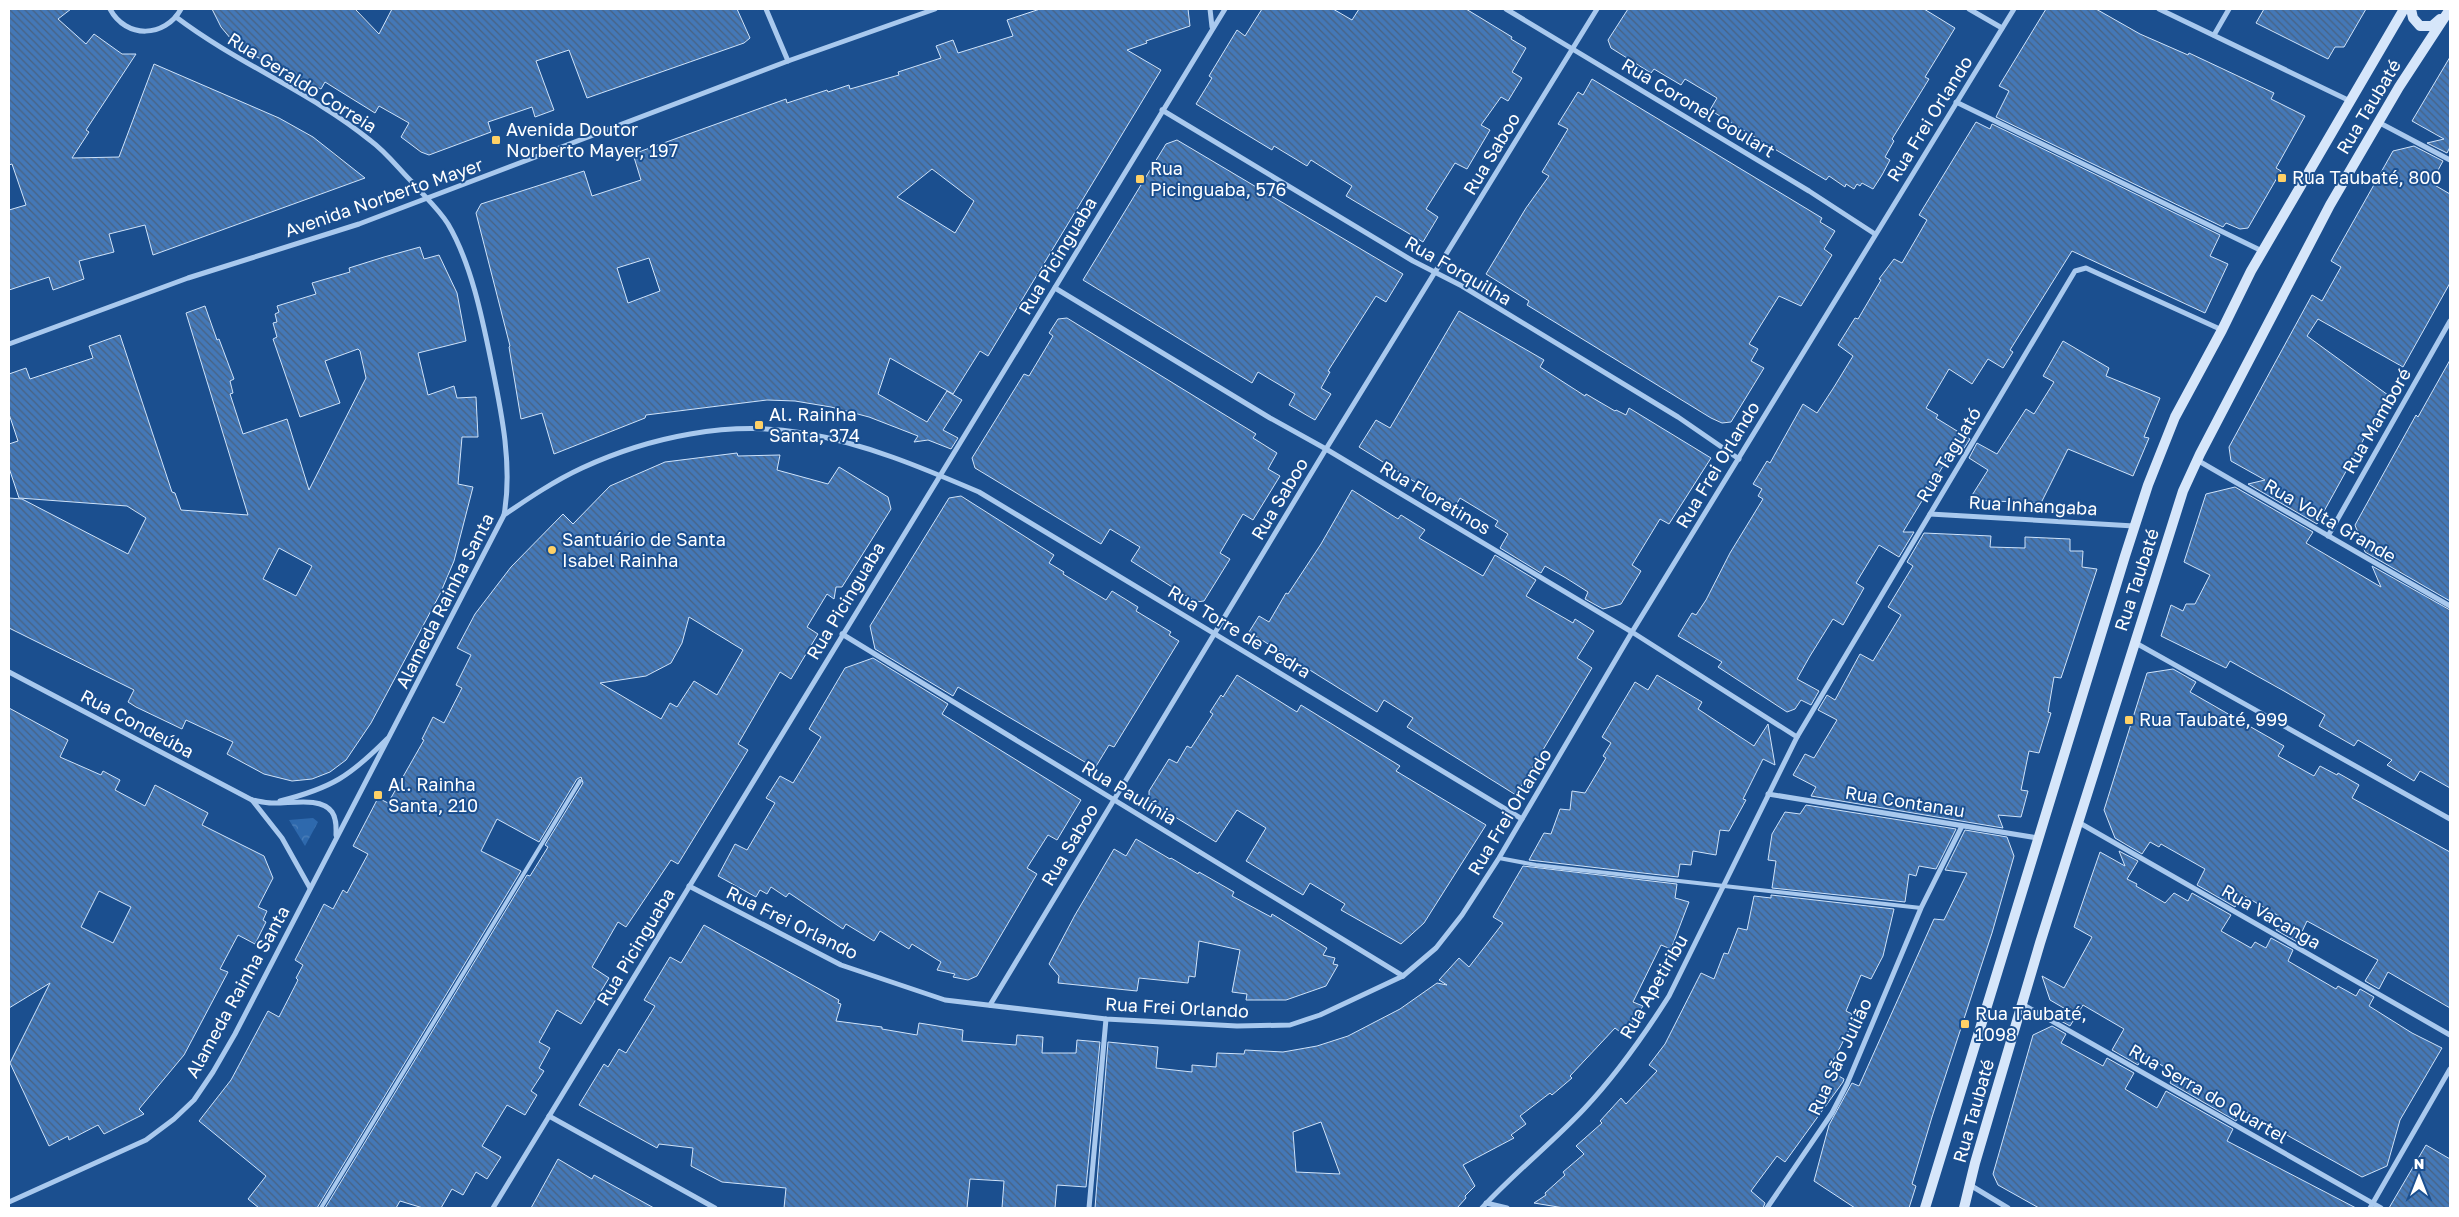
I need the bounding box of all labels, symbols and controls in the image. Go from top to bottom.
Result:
street label: Rua Geraldo Correia [224,27,381,137]
street label: Rua Frei Orlando [1882,52,1977,185]
street label: Rua Coronel Goulart [1618,53,1779,162]
street label: Rua Taubaté [2331,55,2405,158]
street label: Rua Saboo [1458,108,1524,198]
place label: Avenida Doutor Norberto Mayer, 197 [506,118,678,161]
marker: Avenida Doutor Norberto Mayer, 197 [490,134,502,146]
street label: Avenida Norberto Mayer [282,153,486,241]
place label: Rua Picinguaba, 576 [1150,157,1286,200]
place label: Rua Taubaté, 800 [2292,166,2442,188]
marker: Rua Taubaté, 800 [2276,172,2288,184]
marker: Rua Picinguaba, 576 [1134,173,1146,185]
street label: Rua Picinguaba [1013,193,1101,318]
street label: Rua Forquilha [1401,231,1516,310]
street label: Rua Mamboré [2337,364,2415,477]
street label: Rua Frei Orlando [1671,397,1764,532]
place label: Al. Rainha Santa, 374 [769,403,860,446]
street label: Rua Taguató [1911,403,1985,506]
marker: Al. Rainha Santa, 374 [753,419,765,431]
street label: Rua Saboo [1246,453,1312,543]
street label: Rua Floretinos [1376,455,1495,539]
street label: Rua Volta Grande [2261,473,2400,567]
street label: Rua Inhangaba [1968,491,2098,519]
street label: Alameda Rainha Santa [390,509,498,692]
street label: Rua Taubaté [2109,526,2163,634]
place label: Santuário de Santa Isabel Rainha [562,528,726,571]
street label: Rua Picinguaba [801,538,889,663]
marker: Santuário de Santa Isabel Rainha [546,544,558,556]
street label: Rua Torre de Pedra [1164,580,1315,682]
street label: Rua Condeúba [77,684,198,762]
place label: Rua Taubaté, 999 [2139,708,2288,730]
marker: Rua Taubaté, 999 [2123,714,2135,726]
street label: Rua Frei Orlando [1463,744,1556,879]
street label: Rua Paulínia [1078,755,1181,829]
place label: Al. Rainha Santa, 210 [388,773,478,816]
street label: Rua Contanau [1844,781,1967,821]
marker: Al. Rainha Santa, 210 [372,789,384,801]
street label: Rua Saboo [1036,799,1102,889]
street label: Rua Vacanga [2218,879,2325,953]
street label: Rua Frei Orlando [723,881,862,964]
street label: Rua Picinguaba [591,884,679,1009]
street label: Alameda Rainha Santa [181,902,294,1081]
street label: Rua Apetiribu [1614,930,1692,1043]
street label: Rua Frei Orlando [1105,992,1250,1022]
street label: Rua São Julião [1802,994,1876,1119]
place label: Rua Taubaté, 1098 [1975,1002,2087,1045]
marker: Rua Taubaté, 1098 [1959,1018,1971,1030]
street label: Rua Serra do Quartel [2125,1039,2292,1148]
street label: Rua Taubaté [1948,1056,1998,1165]
north arrow [2394,1152,2444,1202]
text: N [2414,1155,2424,1172]

